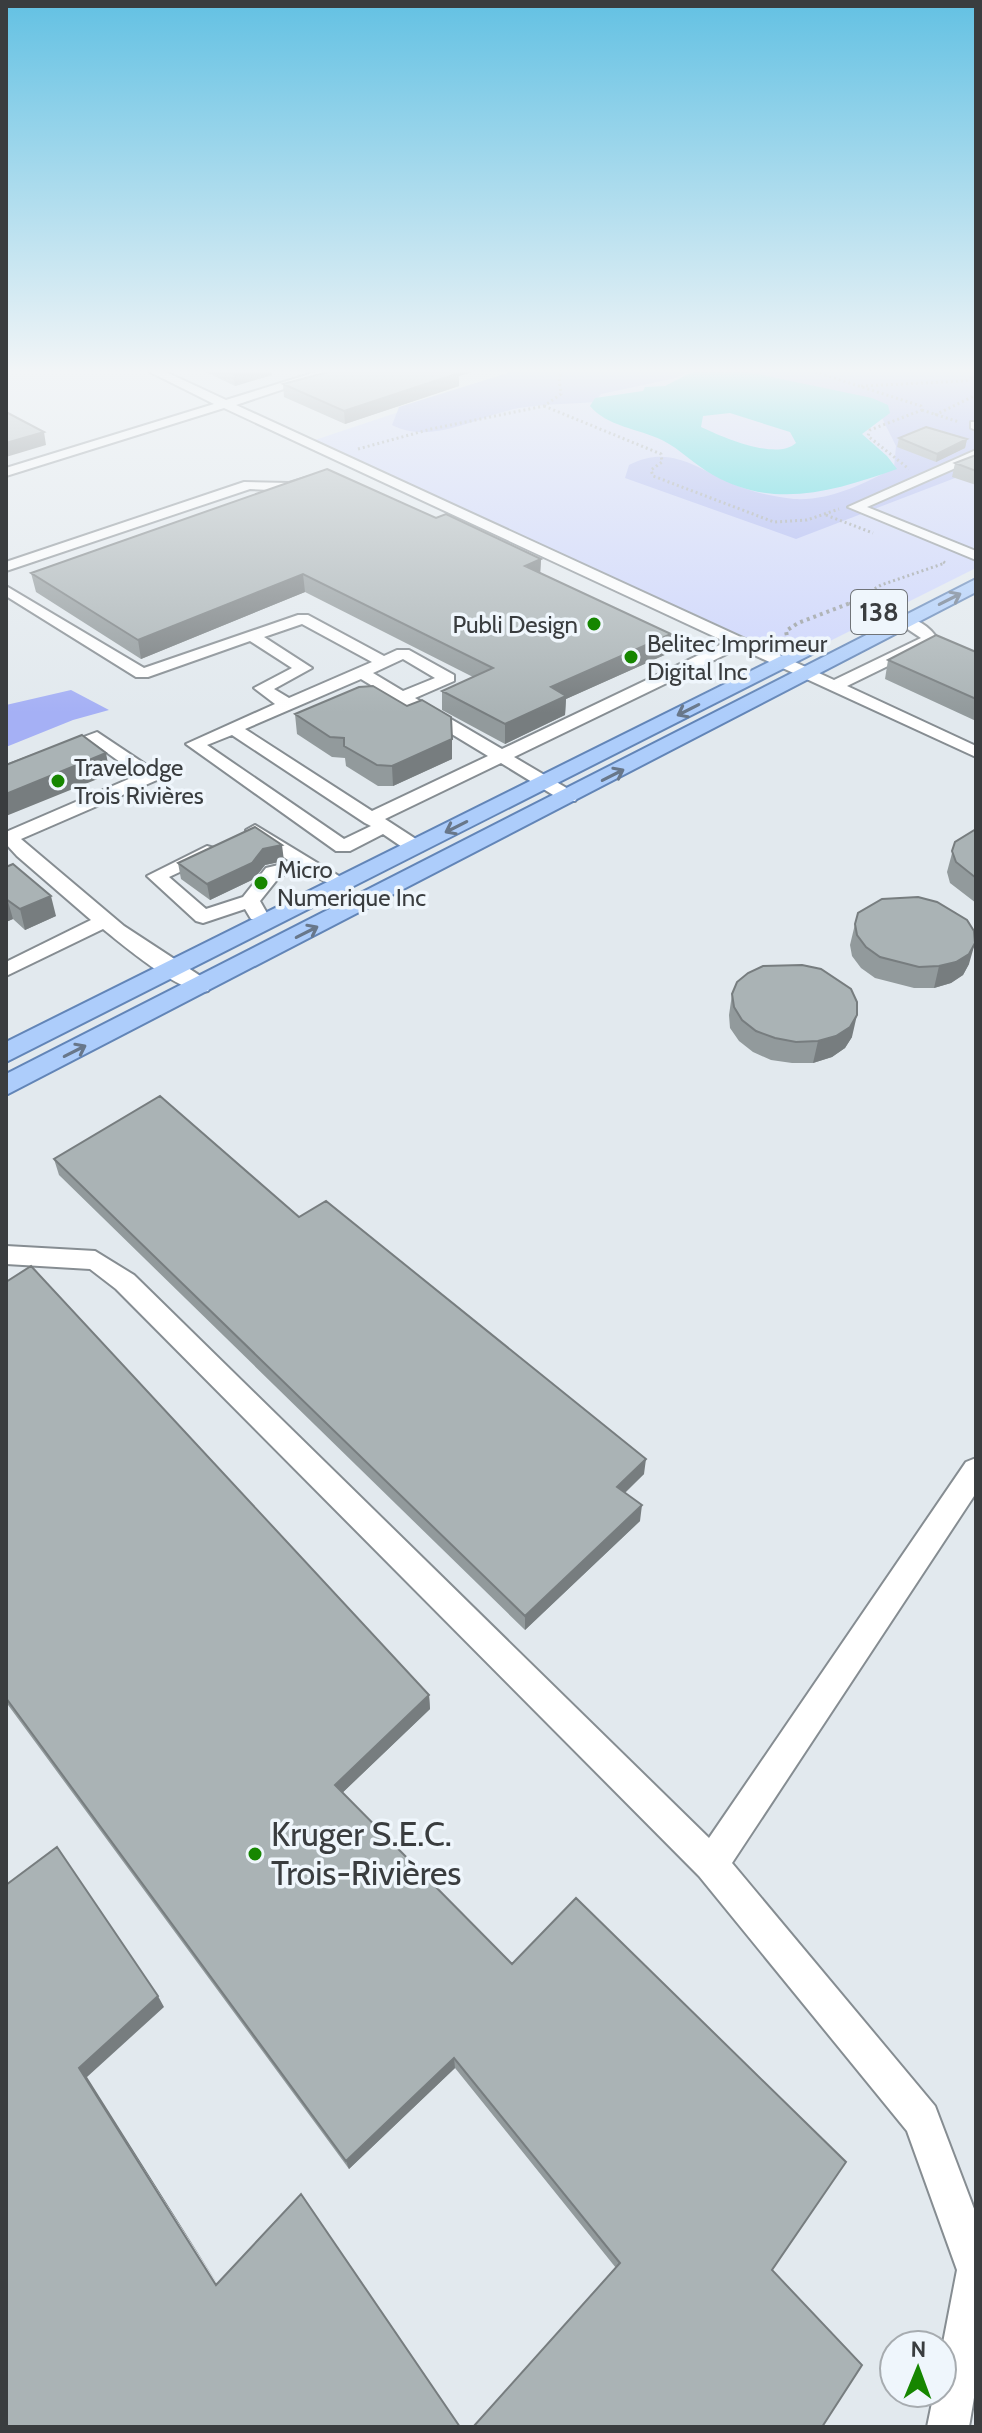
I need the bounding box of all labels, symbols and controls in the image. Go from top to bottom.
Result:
road number: 138 [851,590,907,634]
one-way arrow [938,590,962,606]
place label: Publi Design [452,610,578,639]
marker: Publi Design [585,615,603,633]
place label: Belitec Imprimeur Digital Inc [647,629,828,686]
marker: Belitec Imprimeur Digital Inc [622,648,640,666]
one-way arrow [676,703,700,718]
place label: Travelodge Trois Rivières [74,753,204,810]
one-way arrow [600,766,624,782]
marker: Travelodge Trois Rivières [49,772,67,790]
one-way arrow [444,820,468,835]
place label: Micro Numerique Inc [277,855,426,912]
marker: Micro Numerique Inc [252,874,270,892]
one-way arrow [294,924,318,939]
one-way arrow [63,1042,87,1058]
place label: Kruger S.E.C. Trois-Rivières [271,1813,461,1894]
marker: Kruger S.E.C. Trois-Rivières [246,1845,264,1863]
north arrow [878,2329,958,2409]
text: N [910,2336,926,2363]

